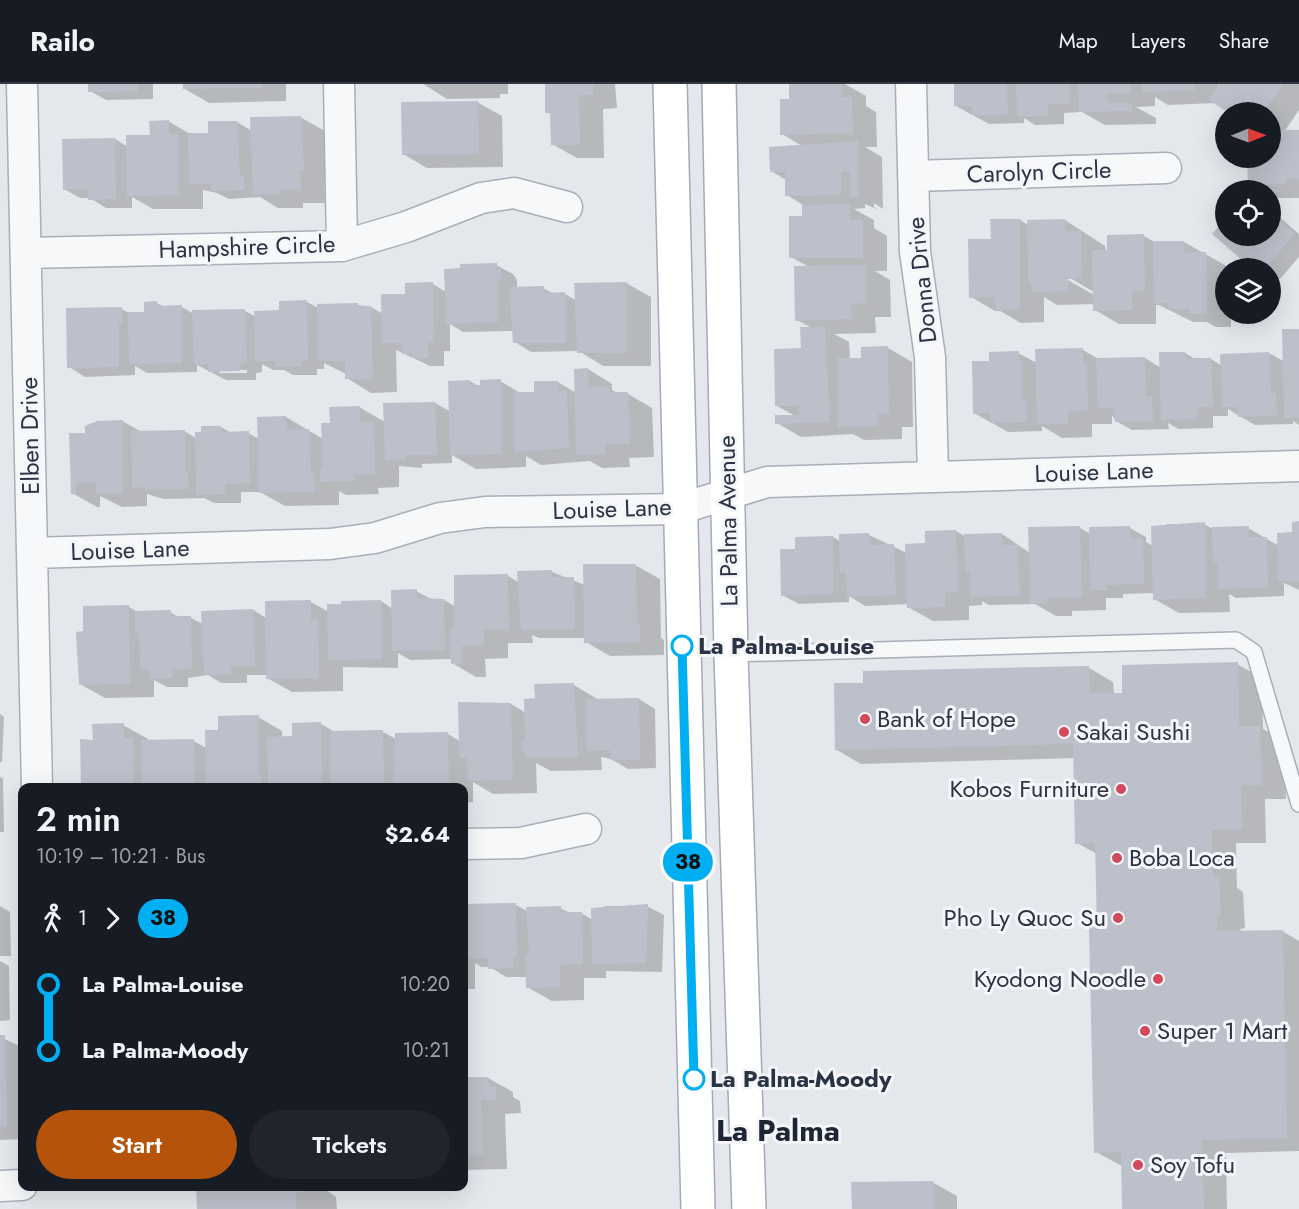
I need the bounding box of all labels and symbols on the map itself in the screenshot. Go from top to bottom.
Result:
north arrow [1215,102,1281,168]
street label: Carolyn Circle [966,151,1112,192]
street label: Donna Drive [897,215,946,345]
street label: Hampshire Circle [158,226,336,267]
street label: Elben Drive [11,377,48,495]
street label: La Palma Avenue [709,435,746,607]
street label: Louise Lane [1034,452,1154,491]
street label: Louise Lane [552,489,672,528]
street label: Louise Lane [70,530,190,569]
place label: La Palma-Louise [698,628,874,663]
marker: La Palma-Louise [671,635,693,657]
place label: Bank of Hope [877,701,1016,736]
marker: Bank of Hope [858,712,872,726]
place label: Sakai Sushi [1076,714,1191,749]
marker: Sakai Sushi [1057,725,1071,739]
place label: Kobos Furniture [950,771,1109,806]
marker: Kobos Furniture [1114,782,1128,796]
place label: Boba Loca [1129,840,1235,875]
line badge: 38 [661,842,715,882]
marker: Boba Loca [1110,851,1124,865]
place label: Pho Ly Quoc Su [943,900,1106,935]
marker: Pho Ly Quoc Su [1111,911,1125,925]
place label: Kyodong Noodle [974,961,1146,996]
marker: Kyodong Noodle [1151,972,1165,986]
place label: Super 1 Mart [1157,1013,1287,1048]
marker: Super 1 Mart [1138,1024,1152,1038]
place label: La Palma-Moody [710,1061,892,1096]
marker: La Palma-Moody [683,1068,705,1090]
district label: La Palma [716,1109,840,1152]
place label: Soy Tofu [1150,1147,1235,1182]
marker: Soy Tofu [1131,1158,1145,1172]

